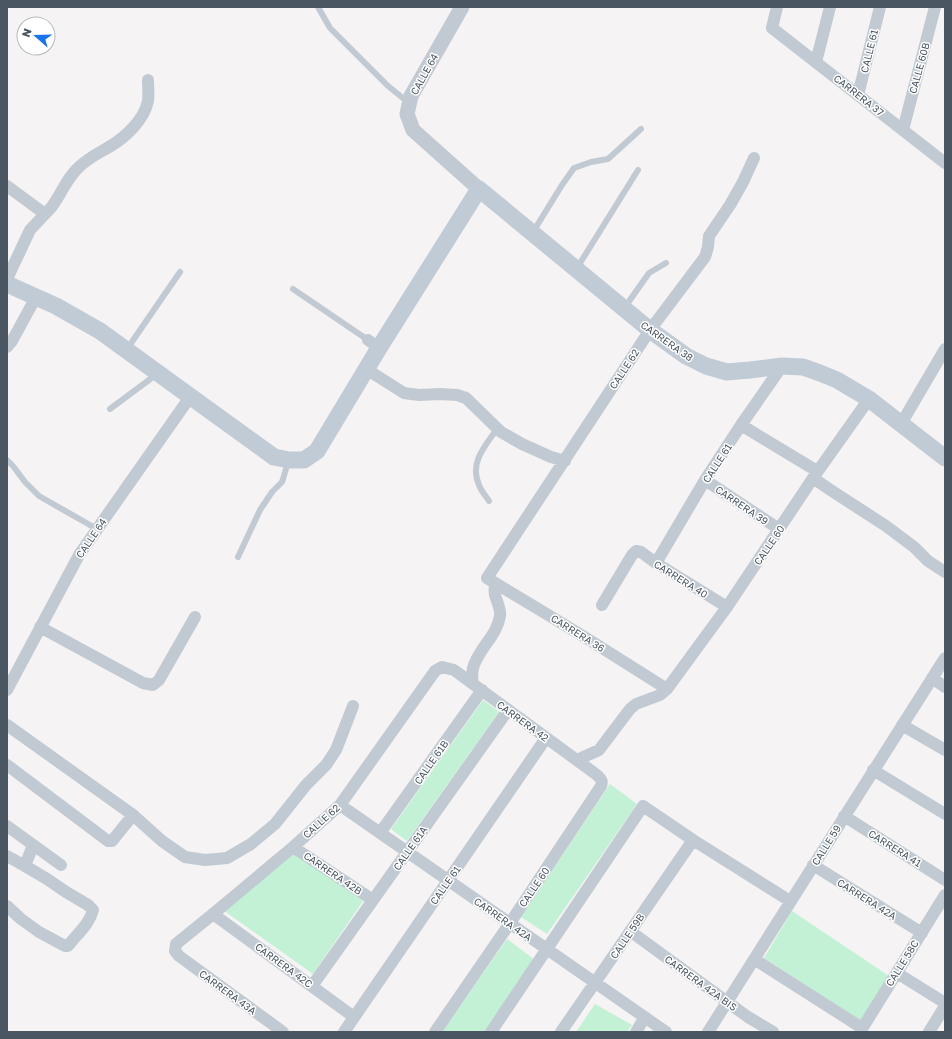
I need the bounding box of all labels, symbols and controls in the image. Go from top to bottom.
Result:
north arrow [16,16,56,56]
text: N [19,26,34,39]
street label: CALLE 61 [858,28,880,74]
street label: CALLE 60B [906,41,932,95]
street label: CALLE 64 [408,51,440,97]
street label: CARRERA 37 [832,72,886,118]
street label: CARRERA 38 [639,319,695,363]
street label: CALLE 62 [607,347,641,391]
street label: CALLE 61 [700,441,734,485]
street label: CARRERA 39 [713,483,771,527]
street label: CALLE 64 [73,516,109,560]
street label: CALLE 60 [751,523,787,567]
street label: CARRERA 40 [652,558,710,600]
street label: CARRERA 36 [549,612,607,654]
street label: CARRERA 42 [495,698,551,744]
street label: CALLE 61B [411,737,451,786]
street label: CALLE 62 [300,801,342,841]
street label: CALLE 61A [390,823,430,872]
street label: CALLE 59 [809,823,843,867]
street label: CARRERA 41 [866,827,924,869]
street label: CARRERA 42B [302,849,365,897]
street label: CALLE 61 [427,863,463,907]
street label: CALLE 60 [516,865,552,909]
street label: CARRERA 42A [835,876,899,922]
street label: CARRERA 42A [472,895,534,943]
street label: CALLE 59B [608,911,647,961]
street label: CALLE 58C [883,938,921,988]
street label: CARRERA 42C [253,940,315,990]
street label: CARRERA 42A BIS [663,953,739,1013]
street label: CARRERA 43A [197,967,259,1017]

